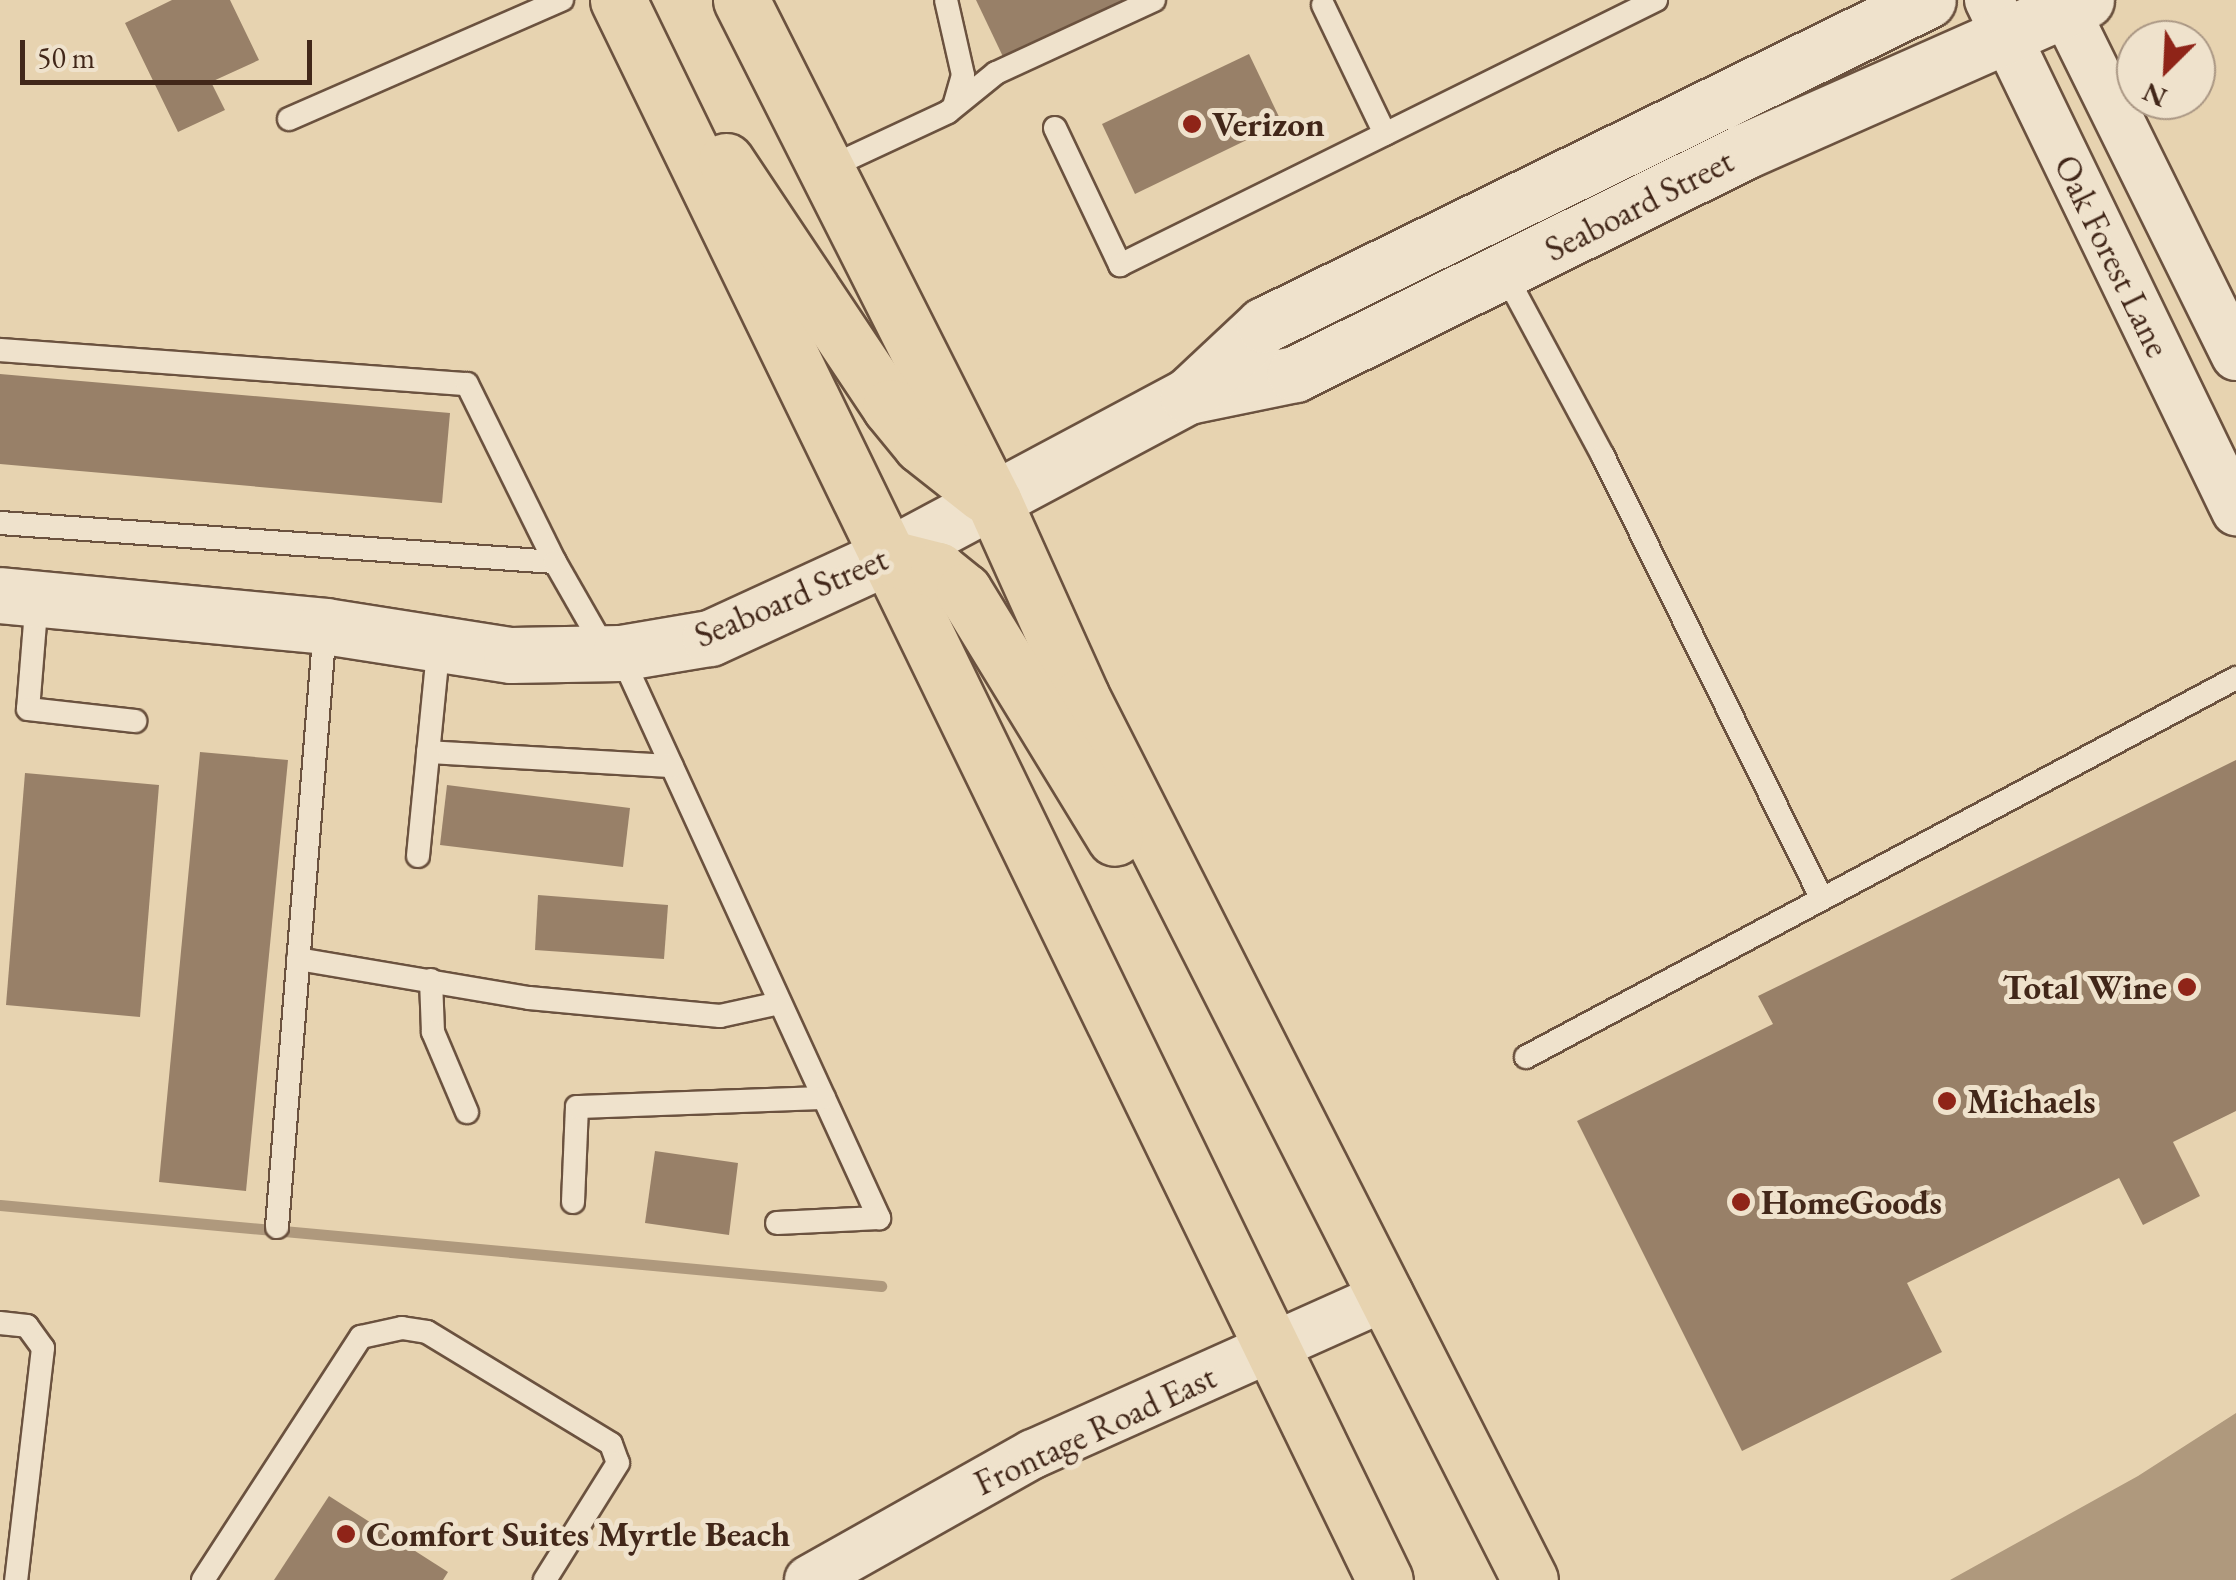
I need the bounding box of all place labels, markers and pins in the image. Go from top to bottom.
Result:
place label: Verizon [1212,103,1325,145]
marker: Verizon [1181,113,1203,135]
place label: Total Wine [2003,966,2167,1008]
marker: Total Wine [2176,976,2198,998]
place label: Michaels [1967,1080,2096,1122]
marker: Michaels [1936,1090,1958,1112]
place label: HomeGoods [1761,1181,1942,1223]
marker: HomeGoods [1730,1191,1752,1213]
place label: Comfort Suites Myrtle Beach [366,1513,790,1555]
marker: Comfort Suites Myrtle Beach [335,1523,357,1545]

